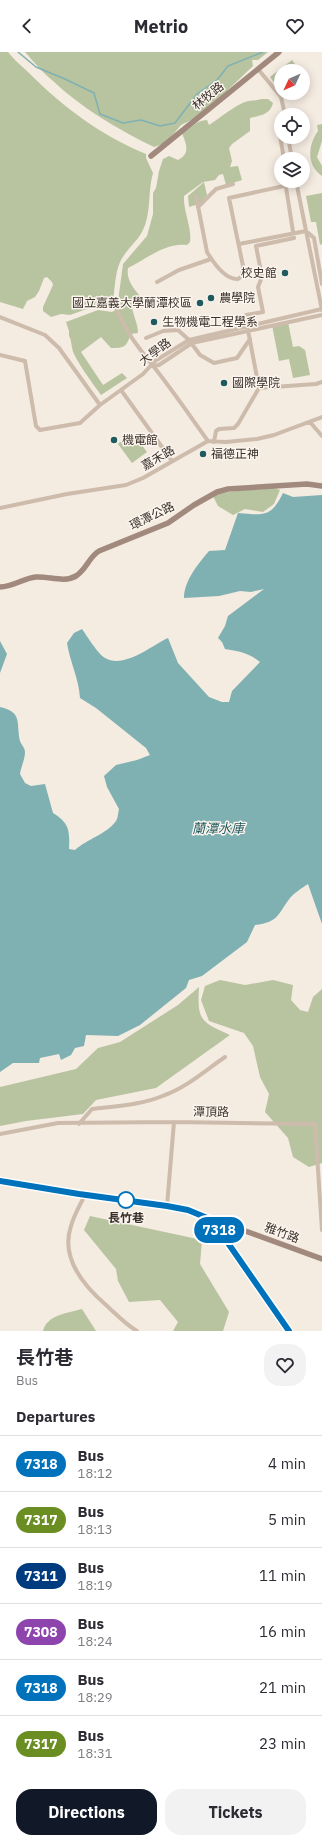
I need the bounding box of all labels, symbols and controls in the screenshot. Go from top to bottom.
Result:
icon: back [16,15,38,37]
text: Metrio [134,15,188,38]
icon: heart [284,15,306,37]
north arrow [274,64,310,100]
map controls [274,64,310,188]
street label: 林牧路 [189,78,226,113]
button: locate [274,108,310,144]
button: layers [274,152,310,188]
place label: 校史館 [241,265,277,280]
marker: 校史館 [280,268,290,278]
place label: 農學院 [219,290,255,305]
marker: 農學院 [206,293,216,303]
place label: 國立嘉義大學蘭潭校區 [72,295,192,310]
marker: 國立嘉義大學蘭潭校區 [195,298,205,308]
place label: 生物機電工程學系 [162,314,258,329]
marker: 生物機電工程學系 [149,317,159,327]
street label: 大學路 [136,335,174,368]
place label: 國際學院 [232,375,280,390]
marker: 國際學院 [219,378,229,388]
place label: 機電館 [122,432,158,447]
marker: 機電館 [109,435,119,445]
street label: 嘉禾路 [138,442,177,473]
place label: 福德正神 [211,446,259,461]
marker: 福德正神 [198,449,208,459]
street label: 環潭公路 [127,498,177,533]
water label: 蘭潭水庫 [192,820,246,837]
street label: 潭頂路 [193,1104,229,1119]
marker: 長竹巷 [117,1191,135,1209]
place label: 長竹巷 [108,1210,144,1225]
line badge: 7318 [191,1217,247,1243]
street label: 雅竹路 [263,1219,302,1246]
text: 7318 [202,1221,236,1239]
button: heart [264,1344,306,1386]
text: 長竹巷 [16,1345,73,1369]
text: Bus [16,1372,38,1389]
text: Departures [16,1407,95,1426]
text: Bus [78,1446,104,1465]
text: 4 min [268,1454,306,1473]
text: 7318 [24,1455,58,1473]
text: 18:12 [78,1465,113,1482]
text: Bus [78,1502,104,1521]
text: 5 min [268,1510,306,1529]
text: 7317 [24,1511,58,1529]
text: 18:13 [78,1521,113,1538]
text: Bus [78,1558,104,1577]
text: 11 min [259,1566,306,1585]
text: 7311 [24,1567,58,1585]
text: 18:19 [78,1577,113,1594]
text: Bus [78,1614,104,1633]
text: 16 min [259,1622,306,1641]
text: 7308 [24,1623,58,1641]
text: 18:24 [78,1633,113,1650]
text: Bus [78,1670,104,1689]
text: 21 min [259,1678,306,1697]
text: 7318 [24,1679,58,1697]
text: 18:29 [78,1689,113,1706]
text: Bus [78,1726,104,1745]
text: 23 min [259,1734,306,1753]
text: 7317 [24,1735,58,1753]
text: 18:31 [78,1745,113,1762]
button: Directions [16,1789,157,1835]
button: Tickets [165,1789,306,1835]

